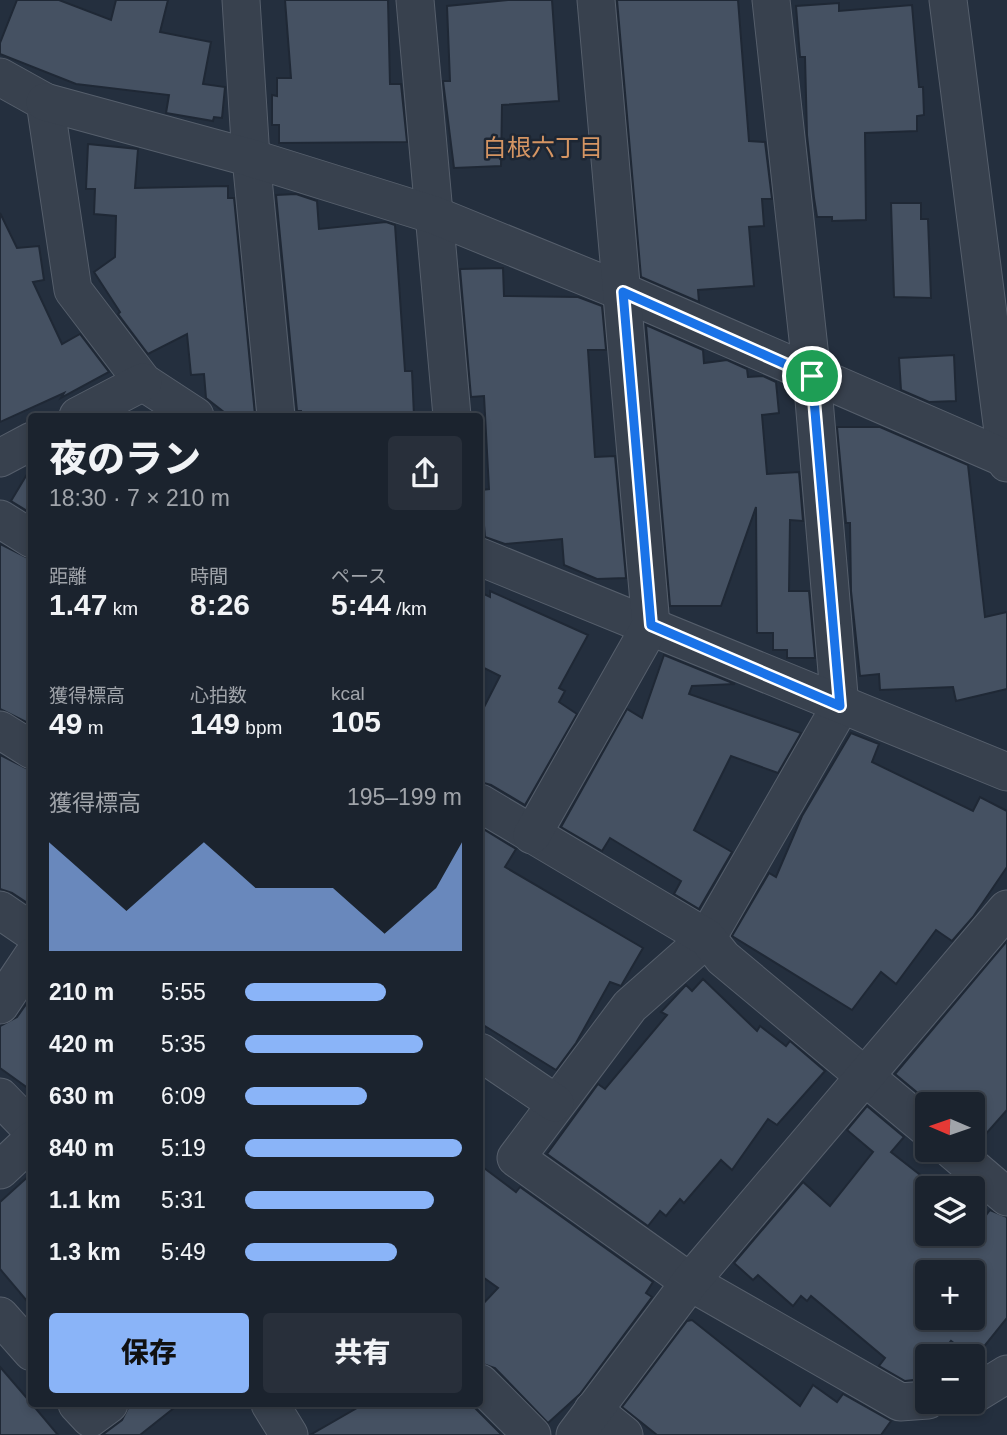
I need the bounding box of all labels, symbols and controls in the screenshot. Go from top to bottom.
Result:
district label: 白根六丁目 [483,134,603,161]
pin [782,346,842,406]
icon: arrive [793,357,831,395]
button: share [388,436,462,510]
text: 夜のラン [49,438,201,480]
text: 18:30 · 7 × 210 m [49,485,230,511]
text: 距離 [49,566,87,587]
text: 時間 [190,566,228,587]
text: ペース [331,566,387,587]
text: 1.47 [49,588,107,621]
text: 8:26 [190,588,250,621]
text: 5:44 [331,588,391,621]
text: km [107,598,138,619]
text: /km [391,598,427,619]
text: kcal [331,683,365,704]
text: 獲得標高 [49,685,125,706]
text: 心拍数 [190,685,247,706]
text: 105 [331,705,381,738]
text: 49 [49,707,82,740]
text: 149 [190,707,240,740]
text: m [82,717,103,738]
text: bpm [240,717,282,738]
text: 195–199 m [347,784,462,810]
text: 獲得標高 [49,790,141,816]
text: 210 m [49,979,114,1005]
text: 5:55 [161,979,206,1005]
text: 420 m [49,1031,114,1057]
text: 5:35 [161,1031,206,1057]
text: 630 m [49,1083,114,1109]
text: 6:09 [161,1083,206,1109]
north arrow [915,1092,985,1162]
map controls [915,1092,985,1414]
text: 840 m [49,1135,114,1161]
text: 5:19 [161,1135,206,1161]
button: layers [915,1176,985,1246]
text: 1.1 km [49,1187,121,1213]
text: 5:31 [161,1187,206,1213]
text: 1.3 km [49,1239,121,1265]
text: 5:49 [161,1239,206,1265]
button: + [915,1260,985,1330]
button: 保存 [49,1313,249,1393]
button: 共有 [263,1313,462,1393]
button: − [915,1344,985,1414]

